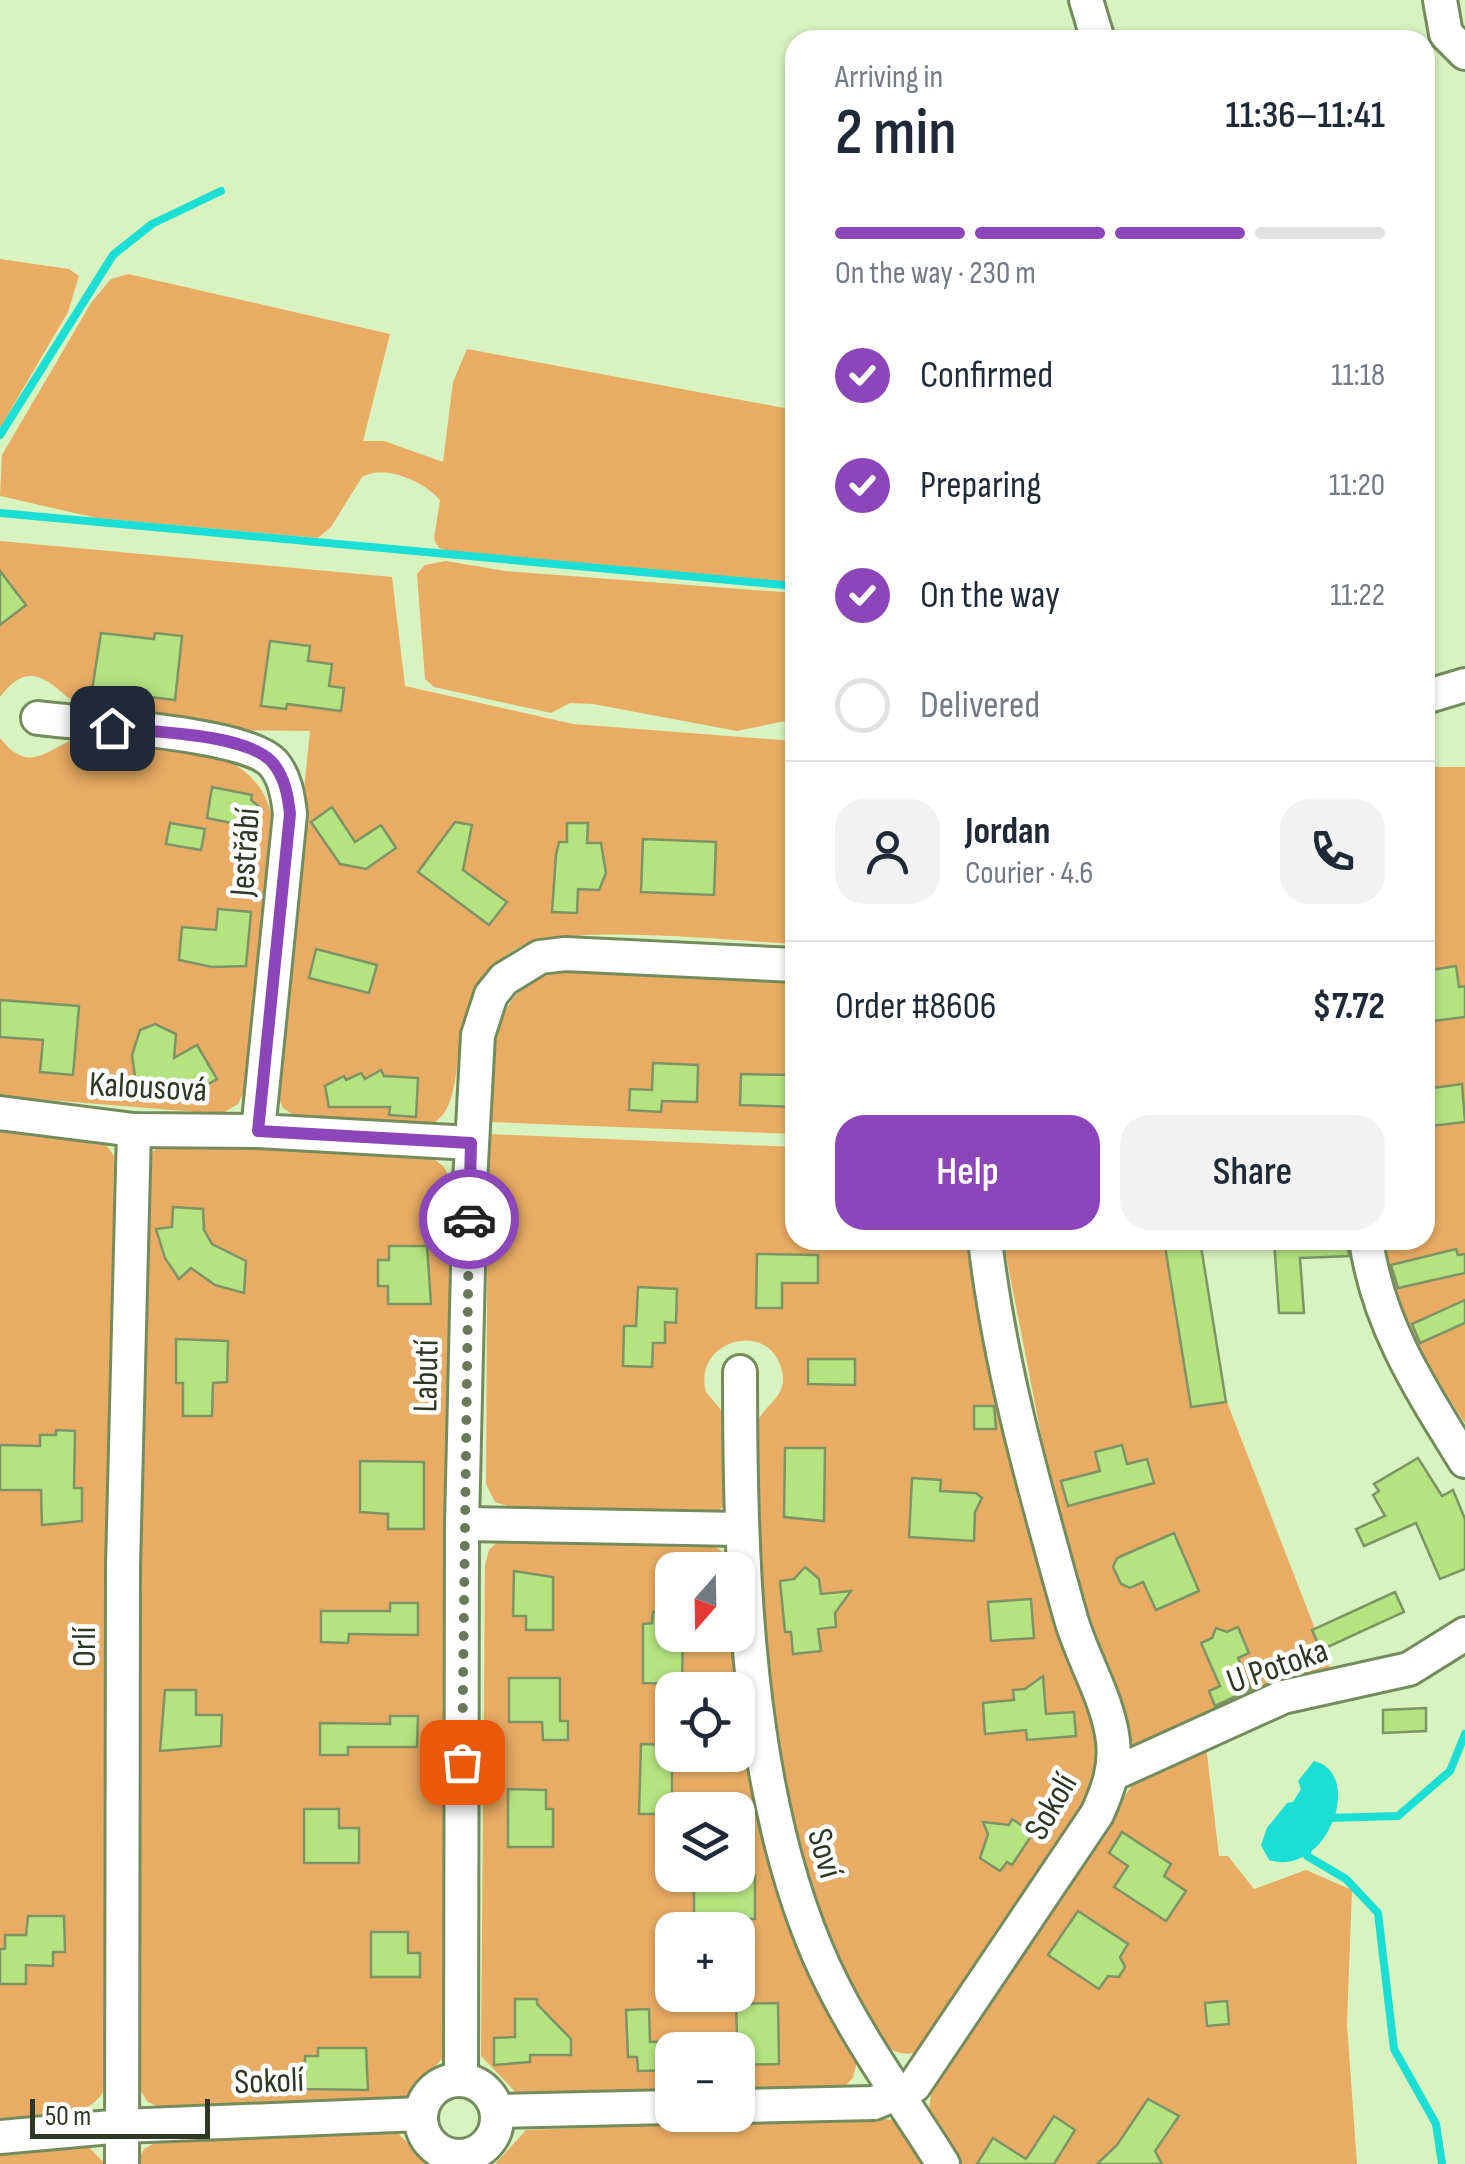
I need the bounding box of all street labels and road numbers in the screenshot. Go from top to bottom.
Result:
street label: Jestřábí [221,806,270,899]
street label: Kalousová [88,1063,208,1112]
street label: Labutí [404,1339,449,1413]
street label: Orlí [63,1626,106,1667]
street label: U Potoka [1221,1629,1334,1704]
street label: Sokolí [1015,1765,1088,1848]
street label: Soví [797,1824,852,1883]
street label: Sokolí [233,2059,305,2104]

